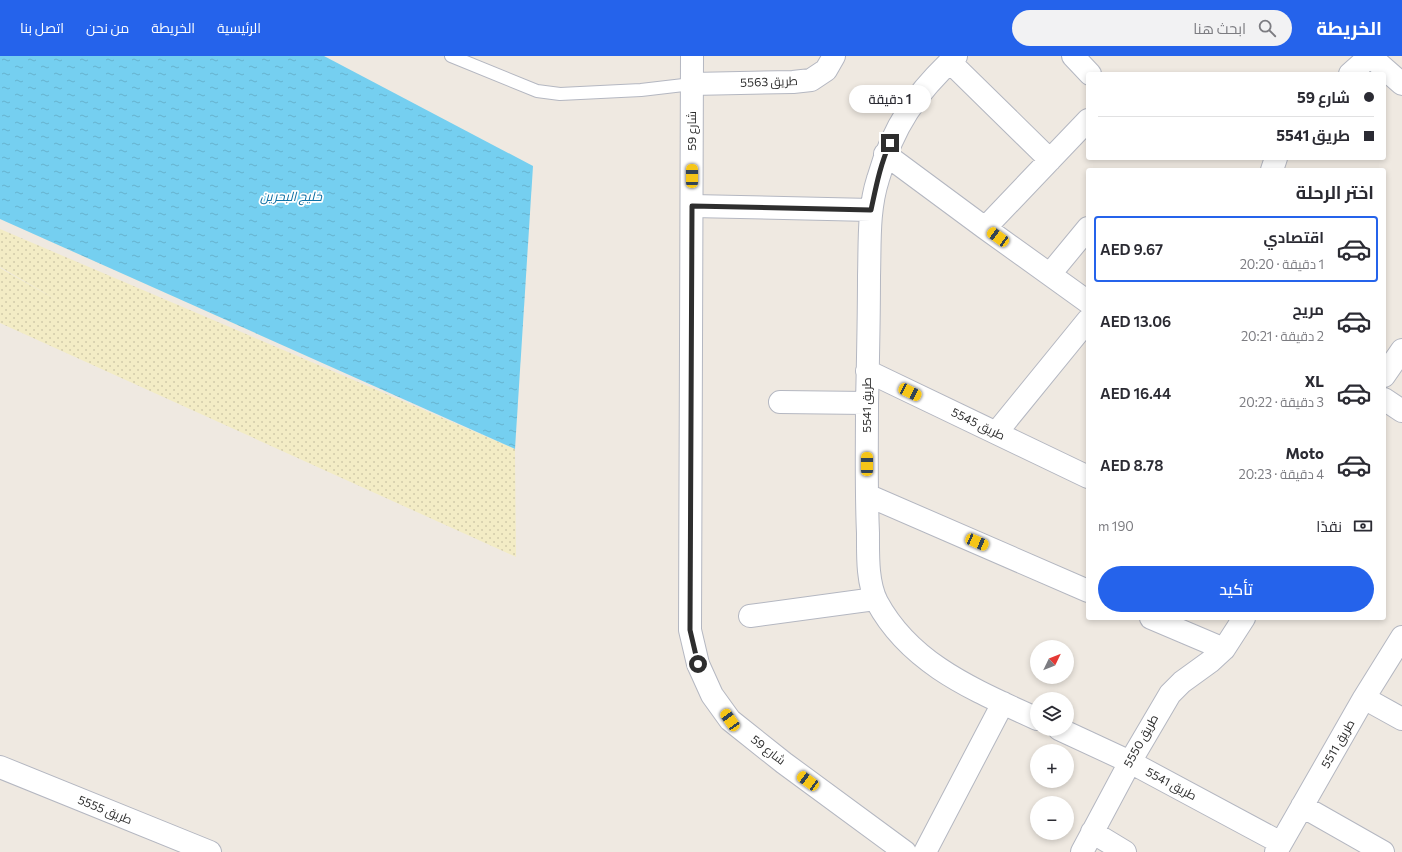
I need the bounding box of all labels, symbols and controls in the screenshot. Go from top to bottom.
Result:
search box [1012,10,1292,46]
text: الخريطة [1316,16,1382,39]
icon: search [1256,17,1278,39]
text: اتصل بنا [20,19,64,36]
text: من نحن [86,19,129,36]
text: الخريطة [151,19,195,36]
text: الرئيسية [217,19,261,36]
text: ابحث هنا [1193,19,1246,37]
street label: طريق 5563 [740,73,798,90]
callout: 1 دقيقة [849,85,931,113]
text: شارع 59 [1297,88,1350,106]
text: 1 دقيقة [869,91,911,107]
street label: شارع 59 [684,111,700,151]
text: طريق 5541 [1276,126,1350,144]
route end [881,134,899,152]
car [686,164,698,188]
text: اختر الرحلة [1296,181,1374,203]
water label: خليج البحرين [260,188,323,206]
car [985,225,1011,249]
text: اقتصادي [1264,228,1324,246]
icon: car [1336,231,1372,267]
text: AED 9.67 [1100,240,1163,258]
text: 1 دقيقة · 20:20 [1240,256,1324,272]
text: مريح [1292,300,1324,318]
icon: car [1336,303,1372,339]
text: AED 13.06 [1100,312,1171,330]
text: 2 دقيقة · 20:21 [1241,328,1324,344]
text: XL [1305,372,1324,390]
icon: car [1336,375,1372,411]
street label: طريق 5541 [859,377,874,433]
car [897,381,923,403]
text: AED 16.44 [1100,384,1171,402]
text: 3 دقيقة · 20:22 [1239,394,1324,410]
street label: طريق 5545 [949,404,1007,443]
text: Moto [1285,444,1324,462]
icon: car [1336,447,1372,483]
car [861,452,873,476]
text: AED 8.78 [1100,456,1163,474]
text: 4 دقيقة · 20:23 [1238,466,1324,482]
icon: cash [1352,515,1374,537]
text: نقدًا [1316,517,1342,535]
text: 190 m [1098,518,1134,534]
car [964,532,990,552]
button: تأكيد [1098,566,1374,612]
north arrow [1030,640,1074,684]
map controls [1030,640,1074,840]
route start [689,655,707,673]
button: layers [1030,692,1074,736]
car [718,707,742,733]
street label: طريق 5550 [1120,712,1161,770]
street label: طريق 5511 [1318,717,1358,771]
street label: شارع 59 [747,731,789,769]
button: + [1030,744,1074,788]
street label: طريق 5541 [1143,764,1199,803]
car [795,769,821,793]
street label: طريق 5555 [76,792,135,827]
button: − [1030,796,1074,840]

